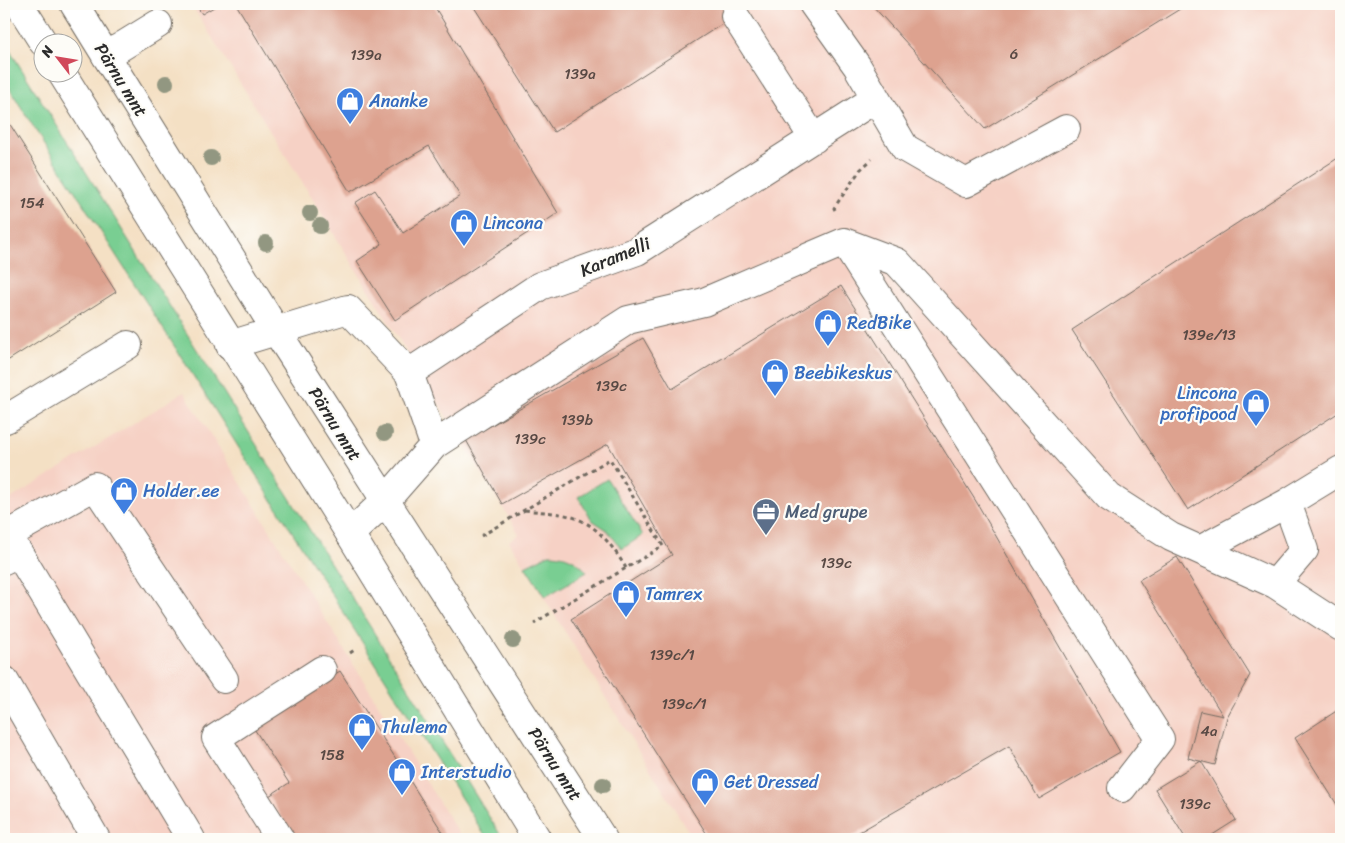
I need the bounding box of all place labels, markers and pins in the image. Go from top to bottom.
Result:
place label: Ananke [368,85,428,117]
shop icon: Ananke [335,86,365,125]
place label: Lincona [483,207,543,239]
shop icon: Lincona [449,208,479,247]
place label: RedBike [847,307,912,339]
shop icon: RedBike [813,308,843,347]
place label: Beebikeskus [794,357,893,389]
shop icon: Beebikeskus [760,358,790,397]
place label: Lincona profipood [1160,377,1238,430]
shop icon: Lincona profipood [1241,388,1271,427]
place label: Holder.ee [143,475,220,507]
shop icon: Holder.ee [109,476,139,515]
place label: Med grupe [785,496,868,528]
office icon: Med grupe [751,497,781,536]
place label: Tamrex [645,578,703,610]
shop icon: Tamrex [611,579,641,618]
place label: Thulema [381,711,447,743]
shop icon: Thulema [347,712,377,751]
place label: Interstudio [420,756,512,788]
shop icon: Interstudio [387,757,417,796]
place label: Get Dressed [724,766,820,798]
shop icon: Get Dressed [690,767,720,806]

